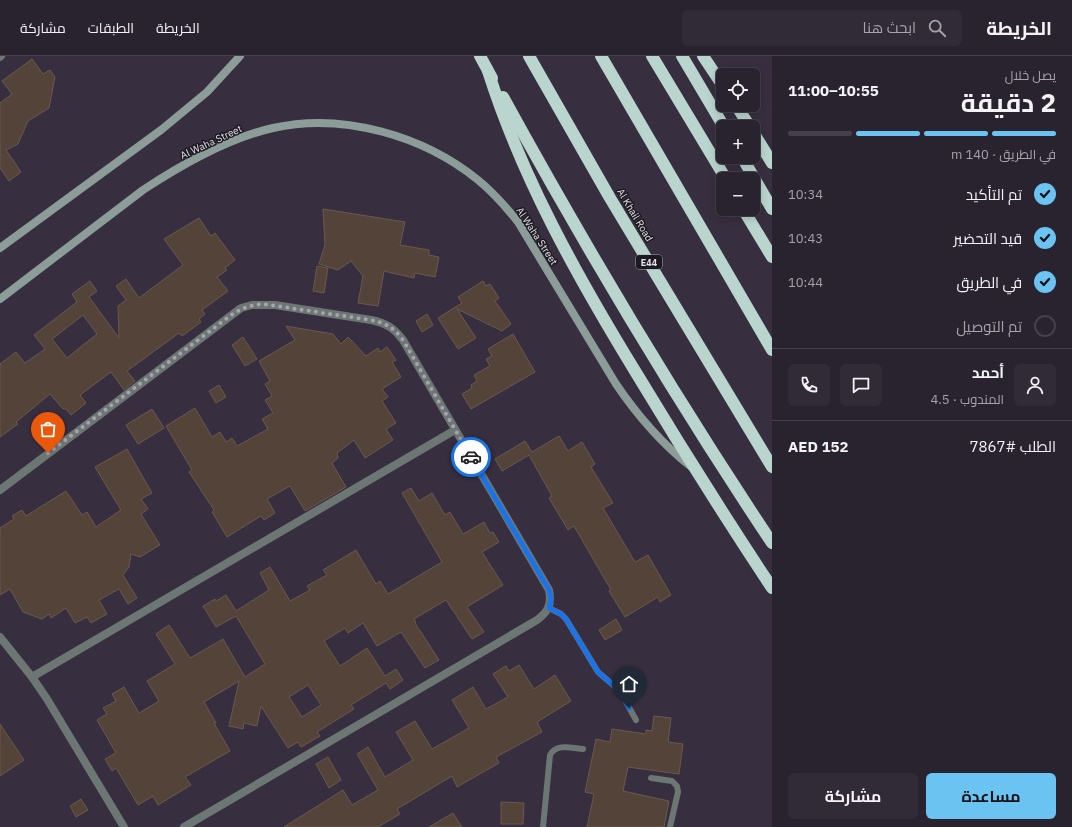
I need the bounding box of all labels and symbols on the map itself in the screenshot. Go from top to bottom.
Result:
street label: Al Waha Street [178,122,244,162]
street label: Al Khail Road [614,186,656,244]
street label: Al Waha Street [513,205,561,268]
road number: E44 [636,255,662,269]
pin [31,412,65,453]
courier [451,437,491,477]
pin [612,667,646,708]

